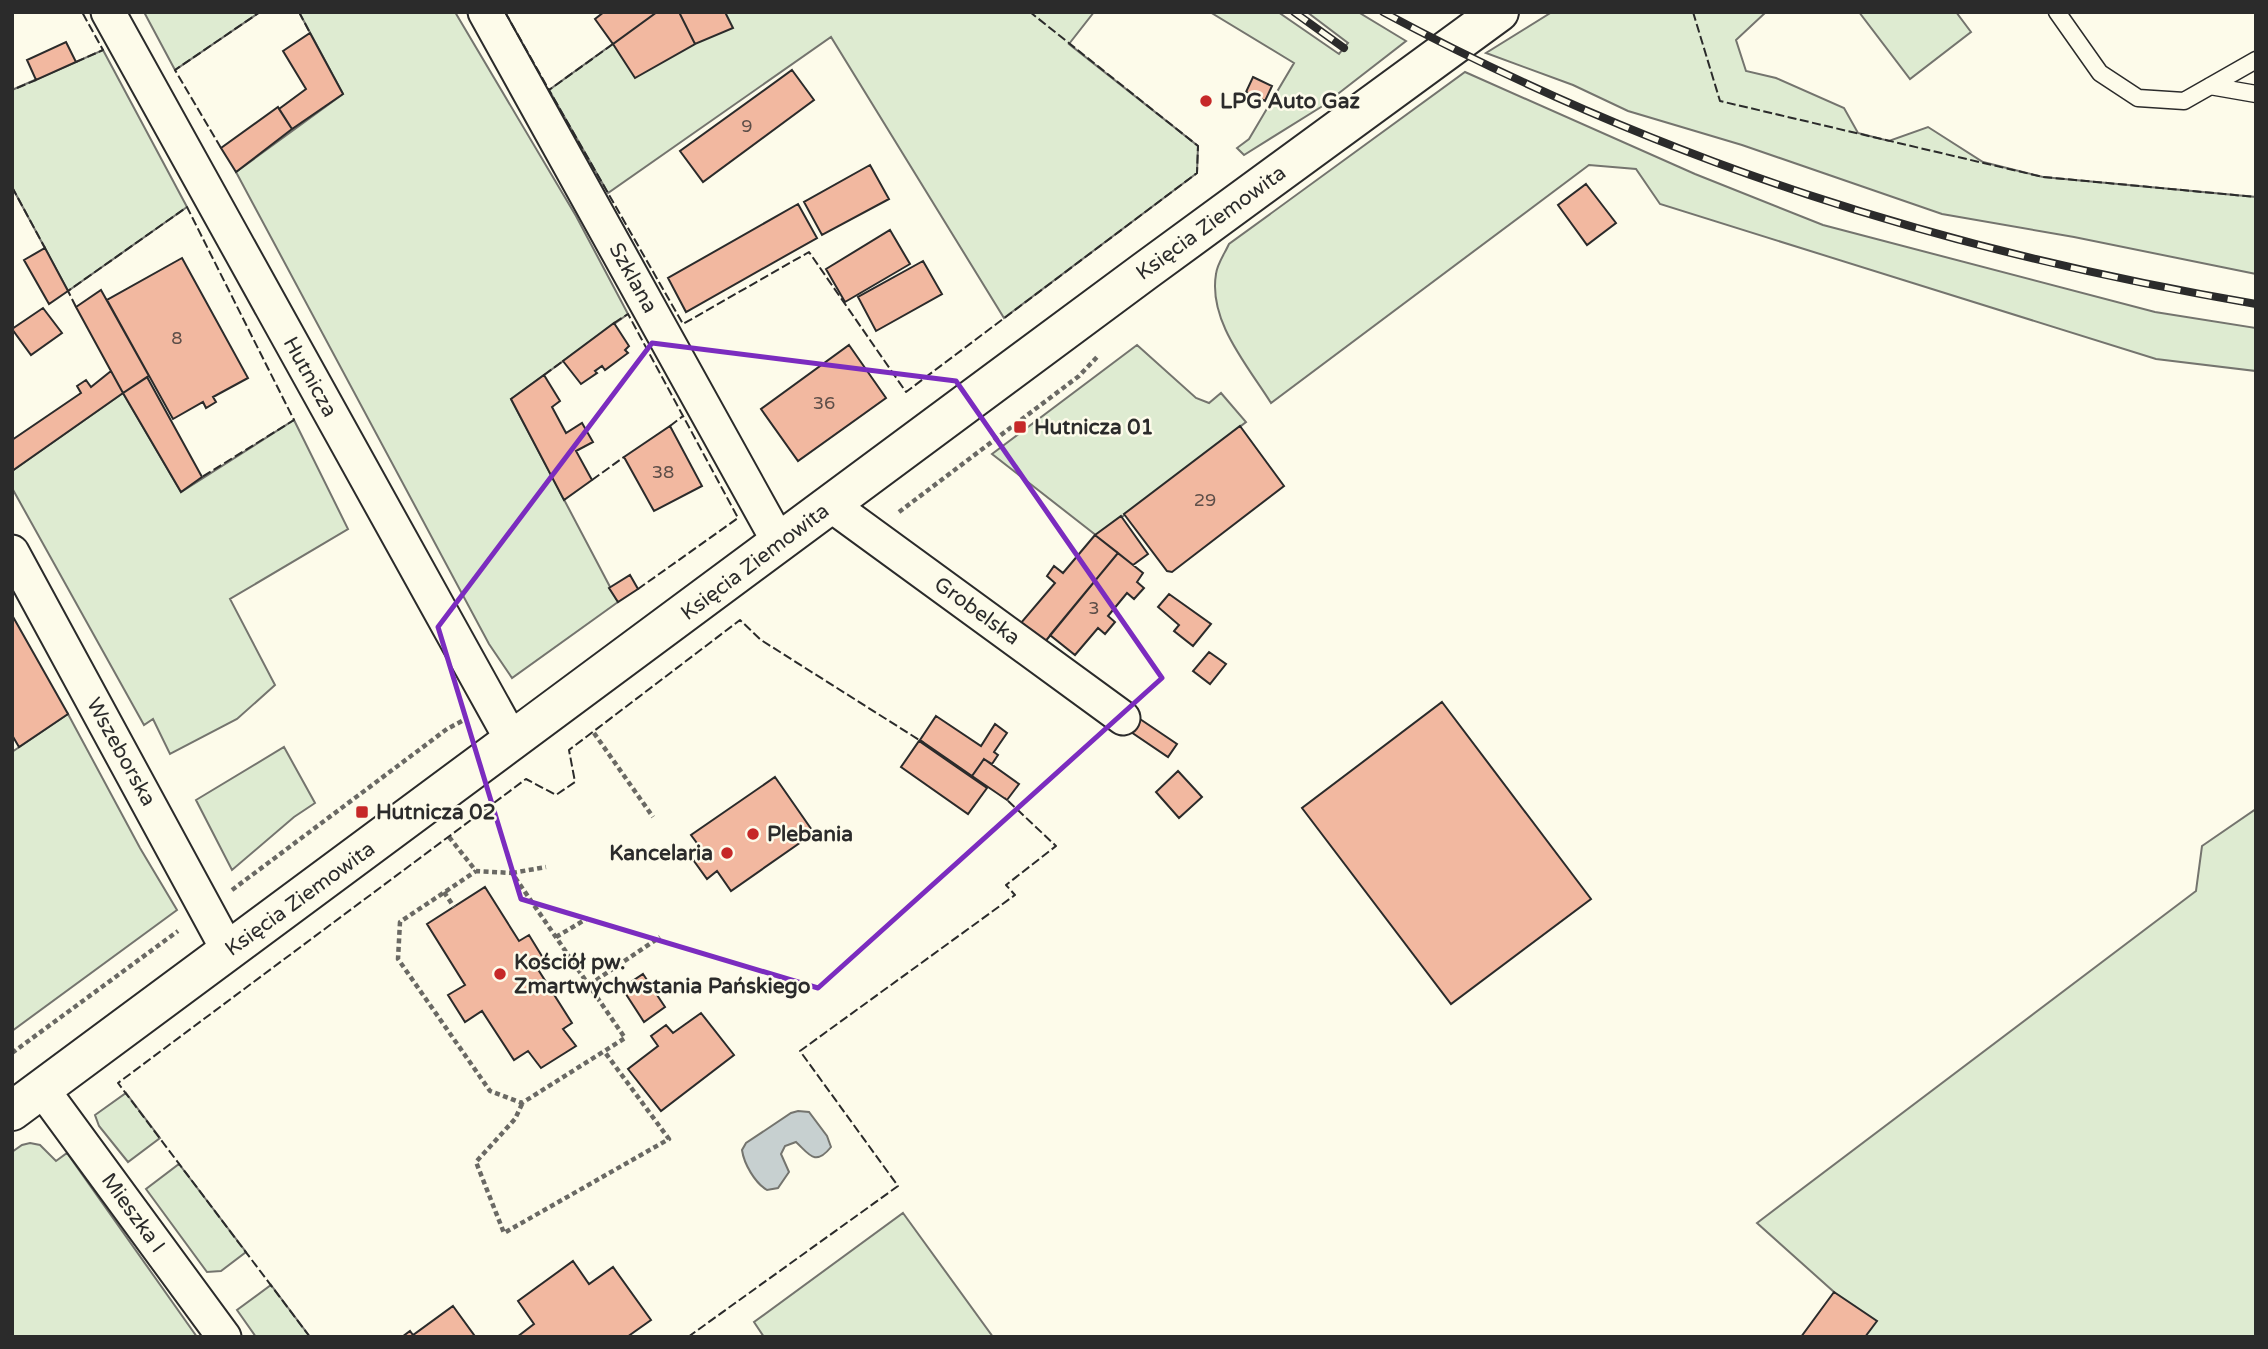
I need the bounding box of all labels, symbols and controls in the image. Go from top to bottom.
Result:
place label: LPG Auto Gaz [1220,89,1361,114]
marker: LPG Auto Gaz [1198,93,1214,109]
house number: 9 [741,115,753,137]
street label: Księcia Ziemowita [1131,160,1291,286]
street label: Szklana [604,238,662,318]
house number: 8 [171,327,183,349]
street label: Hutnicza [278,333,342,421]
house number: 36 [813,392,835,414]
place label: Hutnicza 01 [1034,415,1154,440]
marker: Hutnicza 01 [1012,419,1028,435]
house number: 38 [652,461,674,483]
house number: 29 [1194,489,1216,511]
street label: Księcia Ziemowita [676,498,834,626]
street label: Grobelska [929,572,1025,650]
house number: 3 [1088,597,1100,619]
street label: Wszeborska [81,693,161,811]
place label: Hutnicza 02 [376,800,496,825]
marker: Hutnicza 02 [354,804,370,820]
place label: Plebania [767,822,853,847]
marker: Plebania [745,826,761,842]
street label: Księcia Ziemowita [220,836,380,962]
place label: Kancelaria [609,841,713,866]
marker: Kancelaria [719,845,735,861]
place label: Kościół pw. Zmartwychwstania Pańskiego [514,950,811,999]
marker: Kościół pw. Zmartwychwstania Pańskiego [492,966,508,982]
street label: Mieszka I [96,1168,170,1258]

